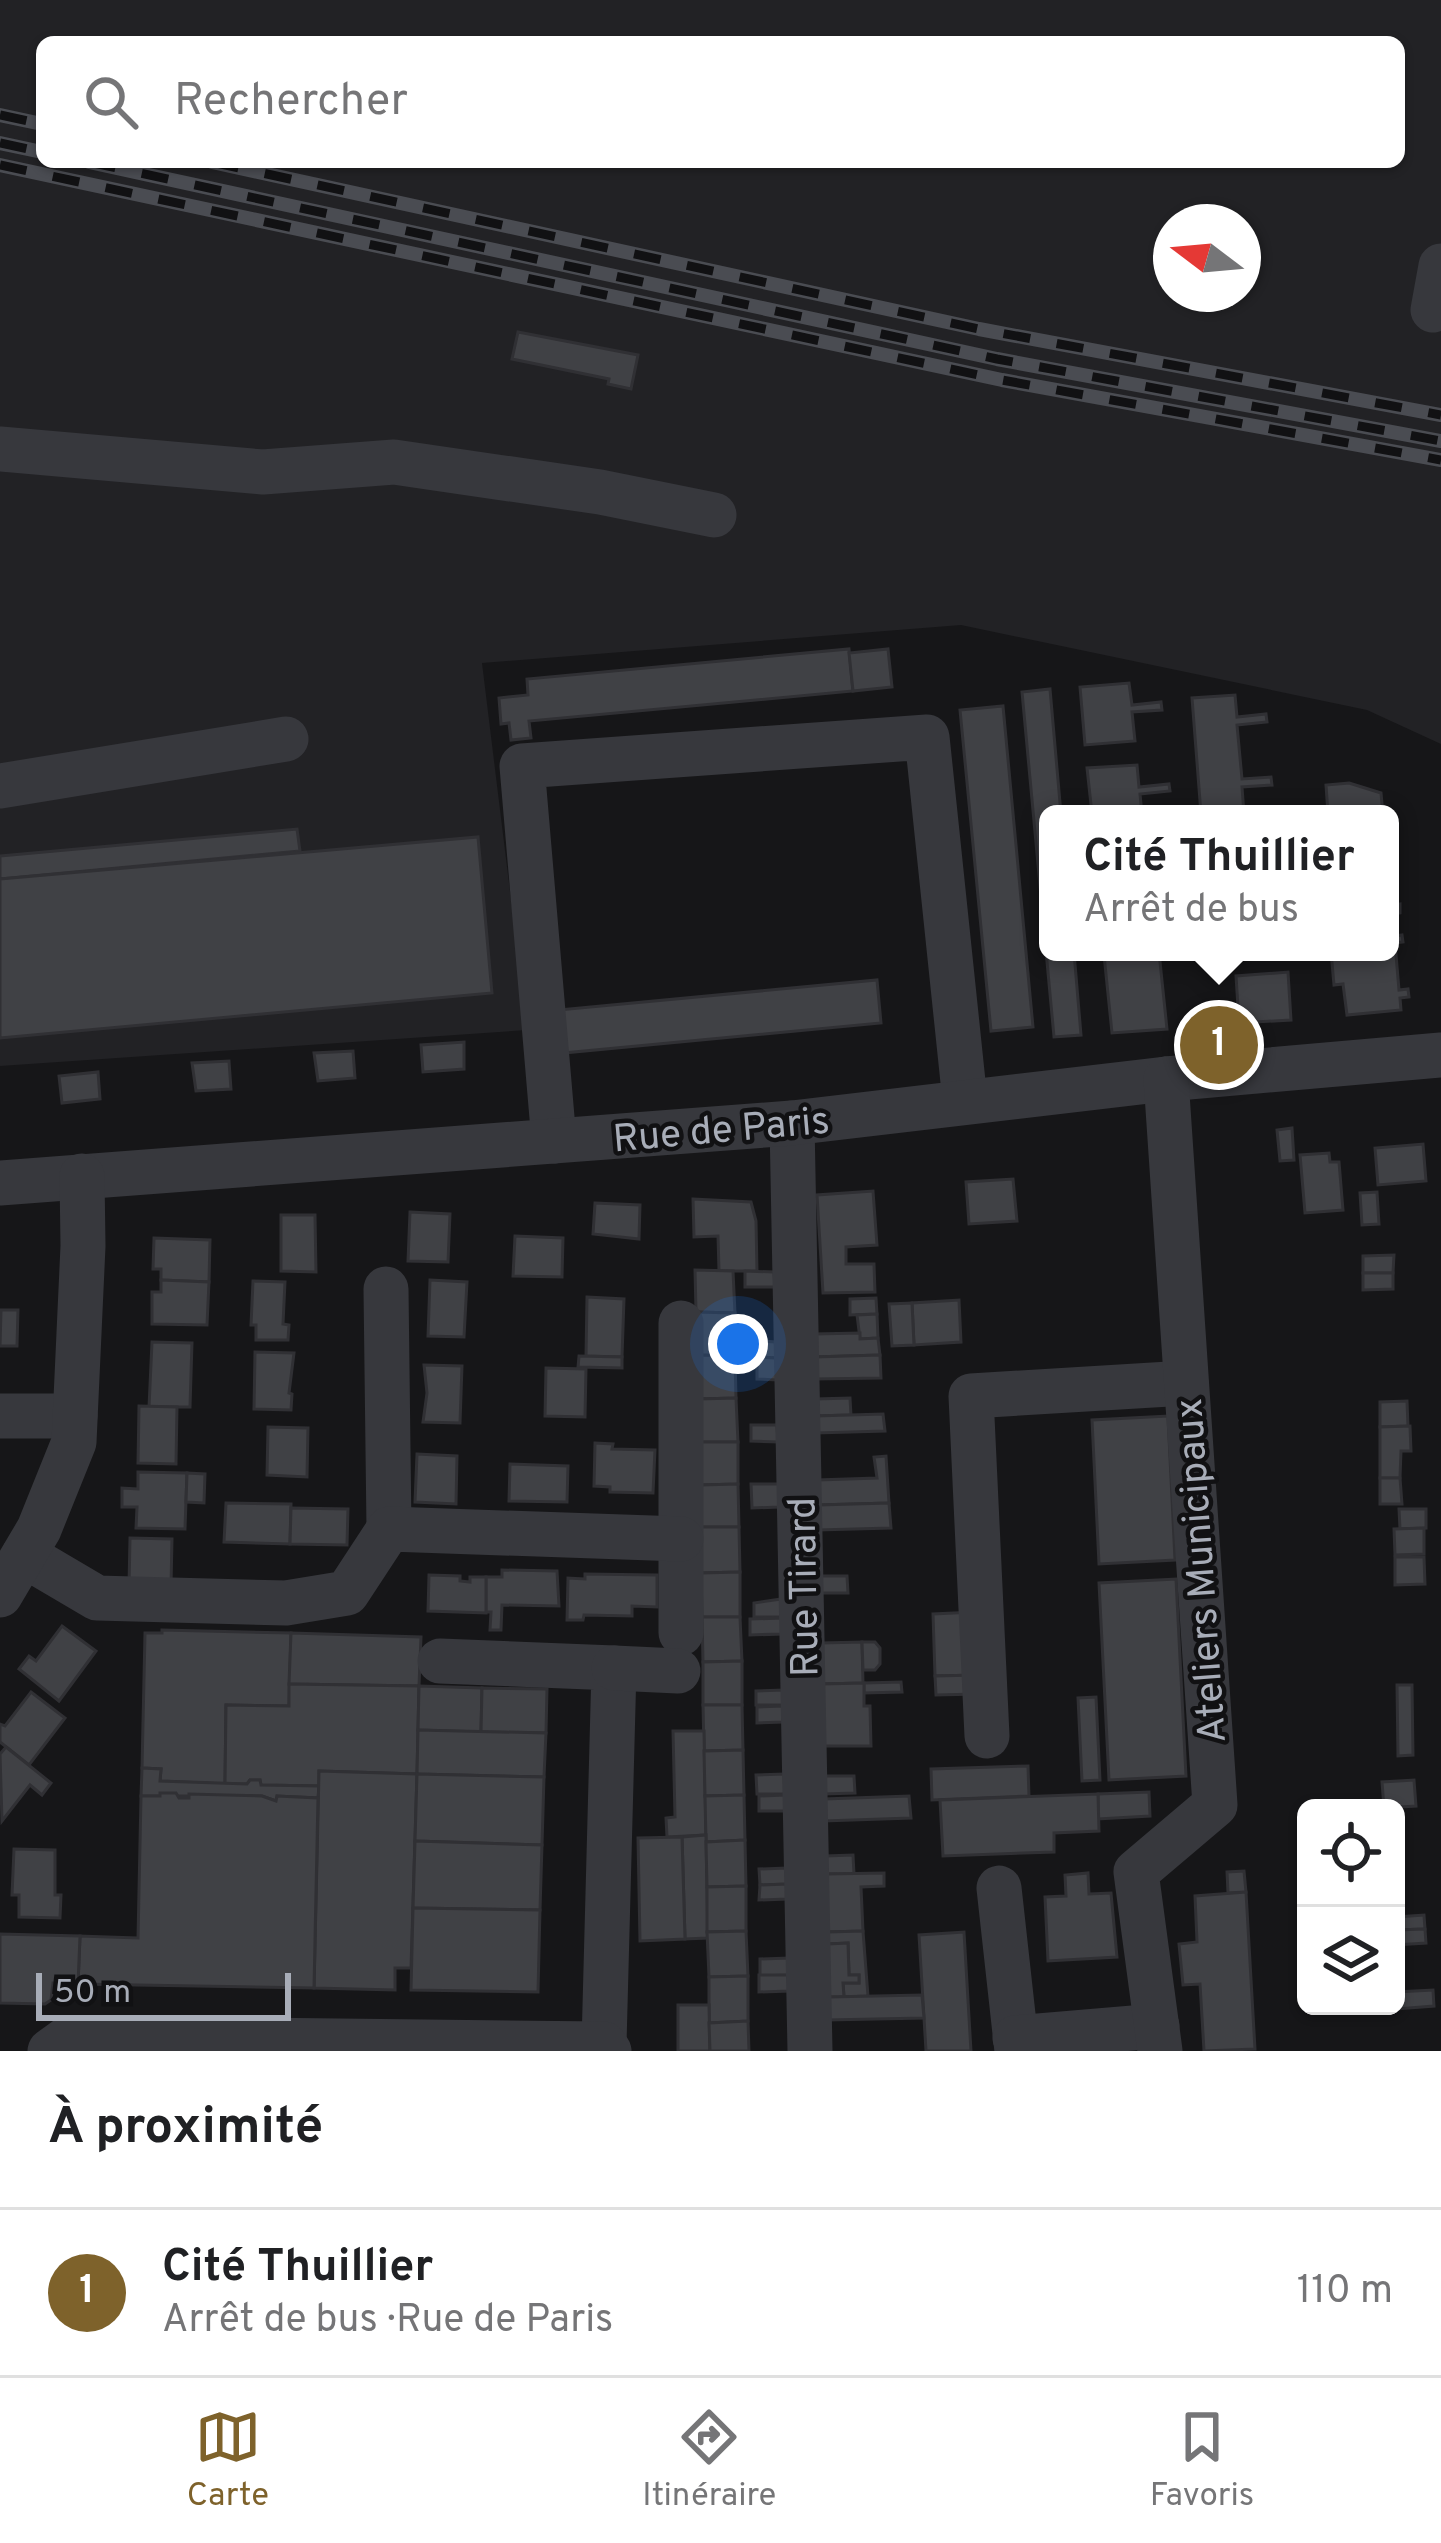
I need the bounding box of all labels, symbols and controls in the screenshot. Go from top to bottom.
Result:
search box [36,36,1405,168]
icon: search [78,69,144,135]
text: Rechercher [174,74,408,131]
north arrow [1153,204,1261,312]
popup [1039,805,1399,961]
text: Cité Thuillier [1083,830,1355,887]
text: Arrêt de bus [1083,887,1299,936]
pin: 1 [1180,1000,1258,1090]
street label: Rue de Paris [611,1099,832,1166]
your location [708,1314,768,1374]
street label: Ateliers Municipaux [1167,1397,1240,1745]
street label: Rue Tirard [780,1497,833,1677]
map controls [1297,1799,1405,2015]
button: locate [1297,1799,1405,1907]
button: layers [1297,1907,1405,2015]
scale bar [36,1967,291,2020]
text: 50 m [54,1973,131,2015]
text: À proximité [48,2097,323,2162]
text: Cité Thuillier [162,2240,433,2297]
text: 1 [79,2268,95,2317]
text: 110 m [1297,2268,1393,2317]
text: Arrêt de bus · Rue de Paris [162,2297,613,2346]
tab: Carte [187,2404,269,2518]
tab: Itinéraire [642,2404,776,2518]
tab: Favoris [1150,2404,1254,2518]

